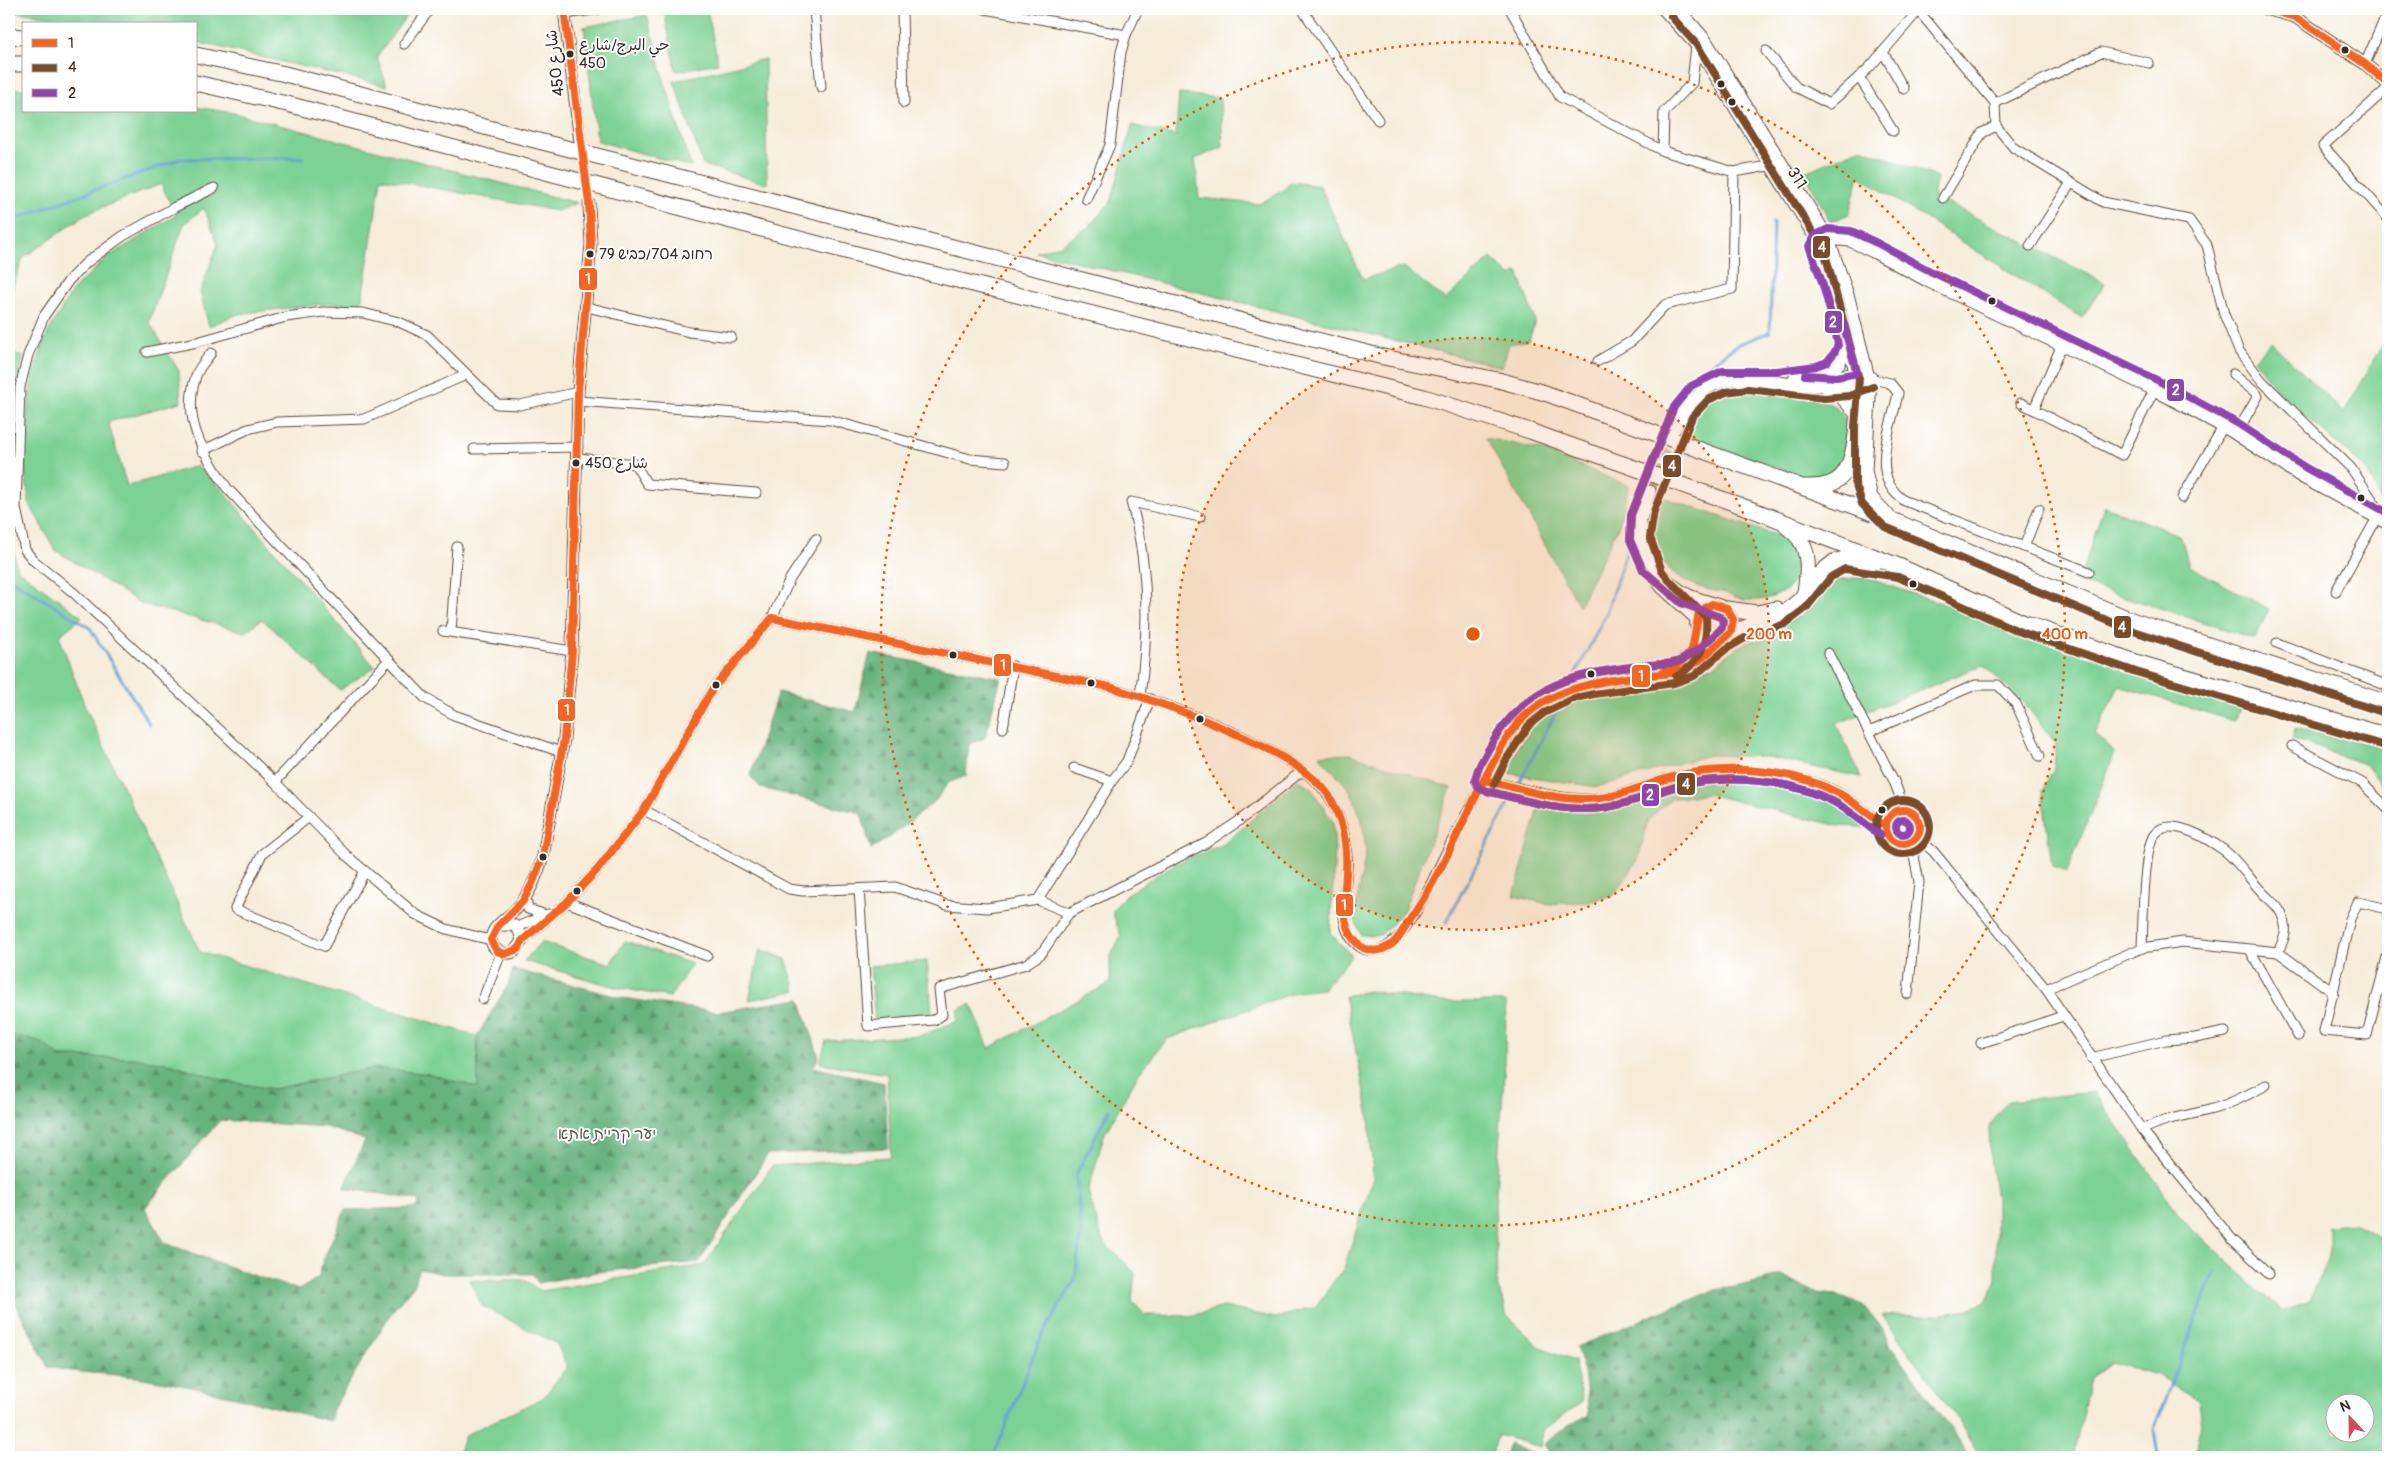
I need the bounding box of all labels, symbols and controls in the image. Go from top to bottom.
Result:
legend [22,22,198,112]
street label: شارع 450 [541,28,570,97]
text: 1 [68,34,74,53]
place label: حي البرج/شارع 450 [579,36,669,73]
unlabelled marker [2340,45,2350,55]
marker: حي البرج/شارع 450 [565,49,575,59]
text: 4 [68,58,77,77]
unlabelled marker [1716,79,1726,89]
text: 2 [68,84,76,103]
unlabelled marker [1727,97,1737,107]
street label: 311 [1783,164,1811,192]
line badge: 4 [1812,235,1831,259]
text: 4 [1818,239,1827,256]
place label: רחוב 704/כביש 79 [599,245,713,264]
marker: רחוב 704/כביש 79 [585,249,595,259]
line badge: 1 [578,267,598,291]
text: 1 [585,271,591,288]
unlabelled marker [1987,296,1997,306]
line badge: 2 [1824,310,1843,334]
text: 2 [1829,314,1837,331]
line badge: 2 [2166,378,2185,402]
text: 2 [2172,382,2180,399]
place label: شارع 450 [585,454,648,473]
line badge: 4 [1662,454,1682,478]
marker: شارع 450 [571,458,581,468]
text: 4 [1668,458,1677,475]
unlabelled marker [2356,493,2366,503]
unlabelled marker [1908,579,1918,589]
line badge: 4 [2113,615,2132,639]
text: 4 [2118,619,2127,636]
centre of rings [1464,625,1482,643]
text: 200 m [1746,625,1792,644]
text: 400 m [2042,625,2088,644]
unlabelled marker [948,650,958,660]
line badge: 1 [993,653,1012,677]
text: 1 [1000,657,1006,674]
line badge: 1 [1631,664,1651,688]
text: 1 [1638,668,1644,685]
unlabelled marker [1586,669,1596,679]
unlabelled marker [1086,678,1096,688]
unlabelled marker [711,680,721,690]
line badge: 1 [557,698,576,722]
text: 1 [564,702,570,719]
unlabelled marker [1195,714,1205,724]
line badge: 4 [1676,772,1696,796]
text: 4 [1682,776,1691,793]
line badge: 2 [1641,783,1660,807]
text: 2 [1646,787,1654,804]
unlabelled marker [1877,805,1887,815]
unlabelled marker [538,852,548,862]
unlabelled marker [572,886,582,896]
line badge: 1 [1335,893,1354,917]
text: 1 [1341,897,1347,914]
park label: יער קריית אתא [558,1124,656,1144]
north arrow [2324,1394,2374,1444]
text: N [2338,1397,2353,1416]

